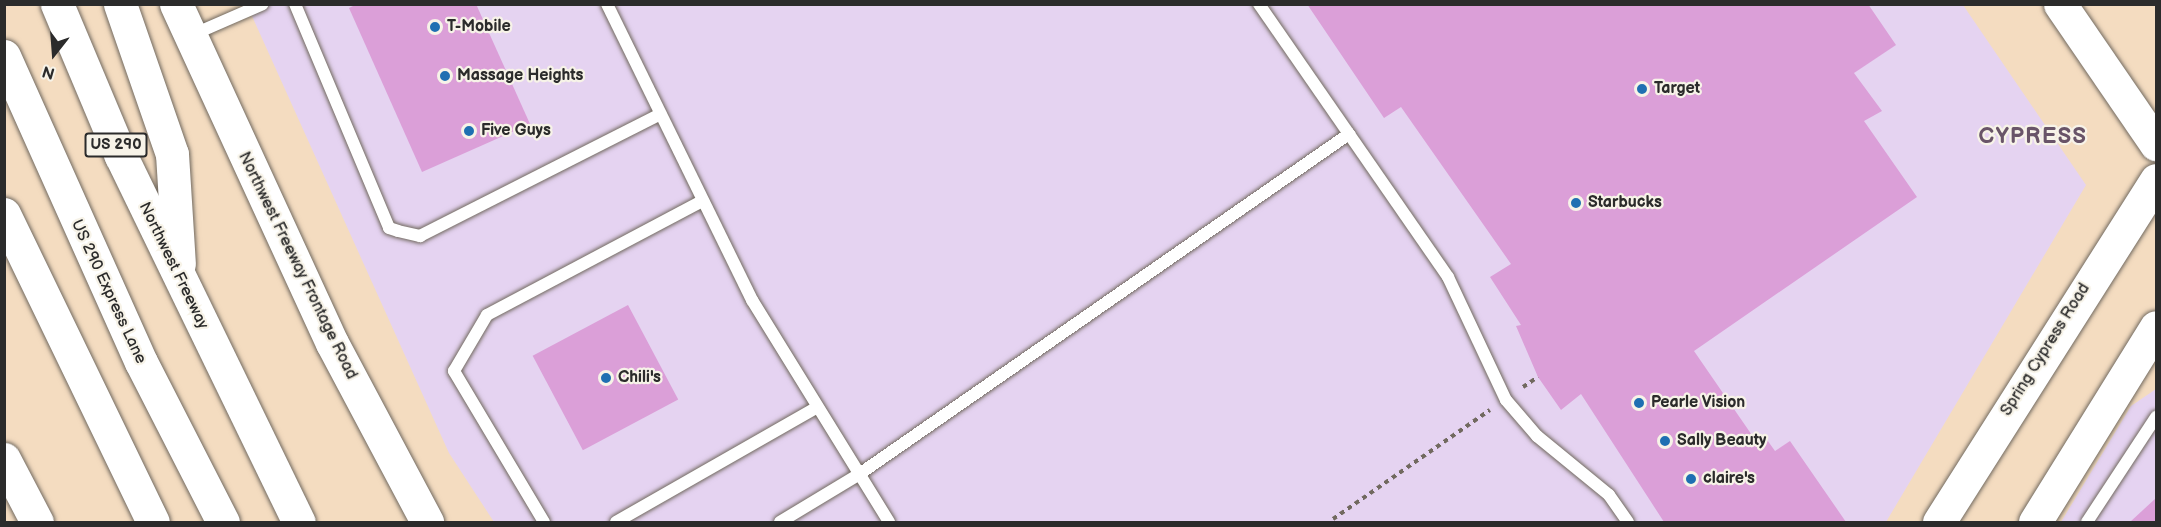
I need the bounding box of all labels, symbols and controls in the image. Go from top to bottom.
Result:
place label: T-Mobile [447,17,511,37]
marker: T-Mobile [428,20,442,34]
north arrow [24,24,84,84]
text: N [40,61,57,83]
place label: Massage Heights [457,66,583,86]
marker: Massage Heights [438,69,452,83]
place label: Target [1654,79,1700,99]
marker: Target [1635,82,1649,96]
place label: Five Guys [481,121,551,141]
marker: Five Guys [462,124,476,138]
district label: CYPRESS [1979,124,2087,150]
road number: US 290 [84,133,148,157]
street label: Northwest Freeway Frontage Road [233,149,361,383]
place label: Starbucks [1588,193,1662,213]
marker: Starbucks [1569,196,1583,210]
street label: Northwest Freeway [134,199,212,333]
street label: US 290 Express Lane [66,217,150,367]
street label: Spring Cypress Road [1997,280,2095,420]
place label: Chili's [618,368,661,388]
marker: Chili's [599,371,613,385]
place label: Pearle Vision [1651,393,1746,413]
marker: Pearle Vision [1632,396,1646,410]
place label: Sally Beauty [1677,431,1767,451]
marker: Sally Beauty [1658,434,1672,448]
place label: claire's [1703,469,1755,489]
marker: claire's [1684,472,1698,486]

